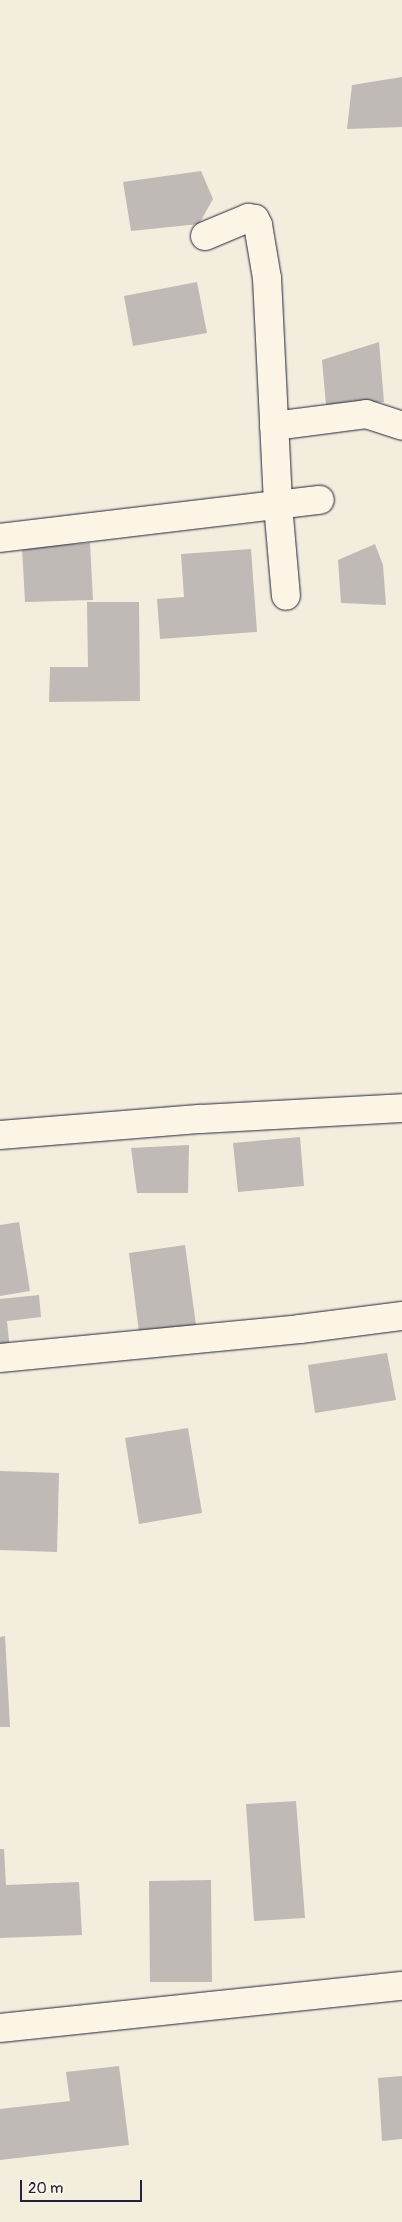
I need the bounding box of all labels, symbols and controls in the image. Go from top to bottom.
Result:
scale bar [22,2170,145,2202]
text: 20 m [28,2179,63,2198]

